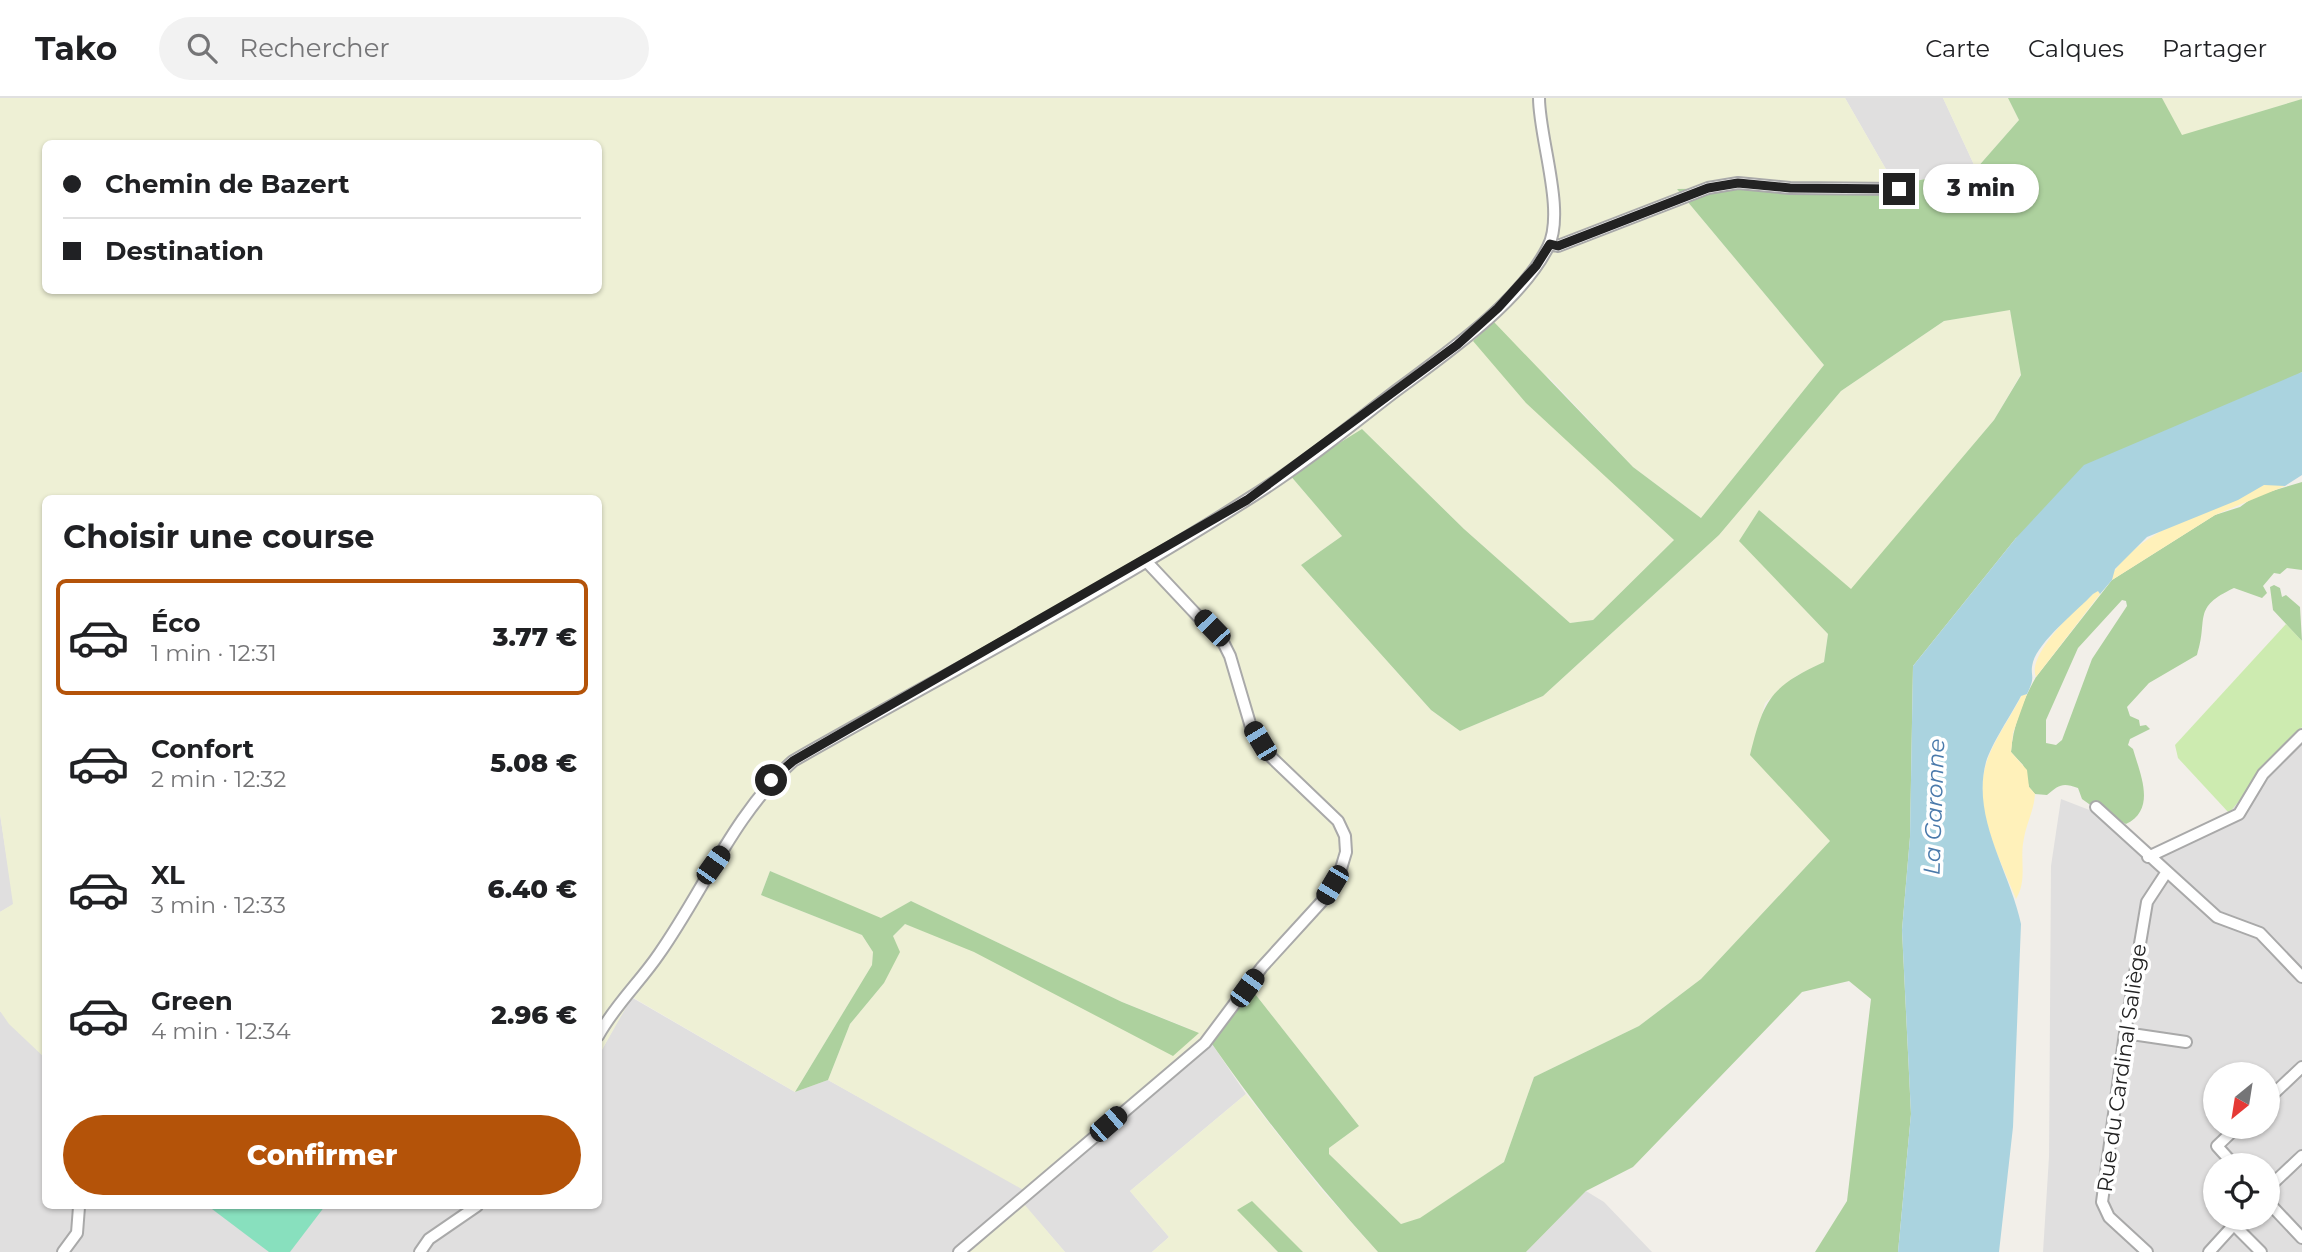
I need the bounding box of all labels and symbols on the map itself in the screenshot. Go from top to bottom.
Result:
callout: 3 min [1924,164,2039,214]
route end [1883,173,1915,205]
car [1190,606,1235,650]
car [1241,718,1280,764]
water label: La Garonne [1918,738,1950,876]
route start [755,764,787,796]
car [693,842,734,888]
car [1313,862,1352,908]
street label: Rue du Cardinal Saliège [2092,942,2151,1194]
car [1227,965,1268,1011]
north arrow [2203,1062,2280,1139]
car [1086,1102,1131,1146]

